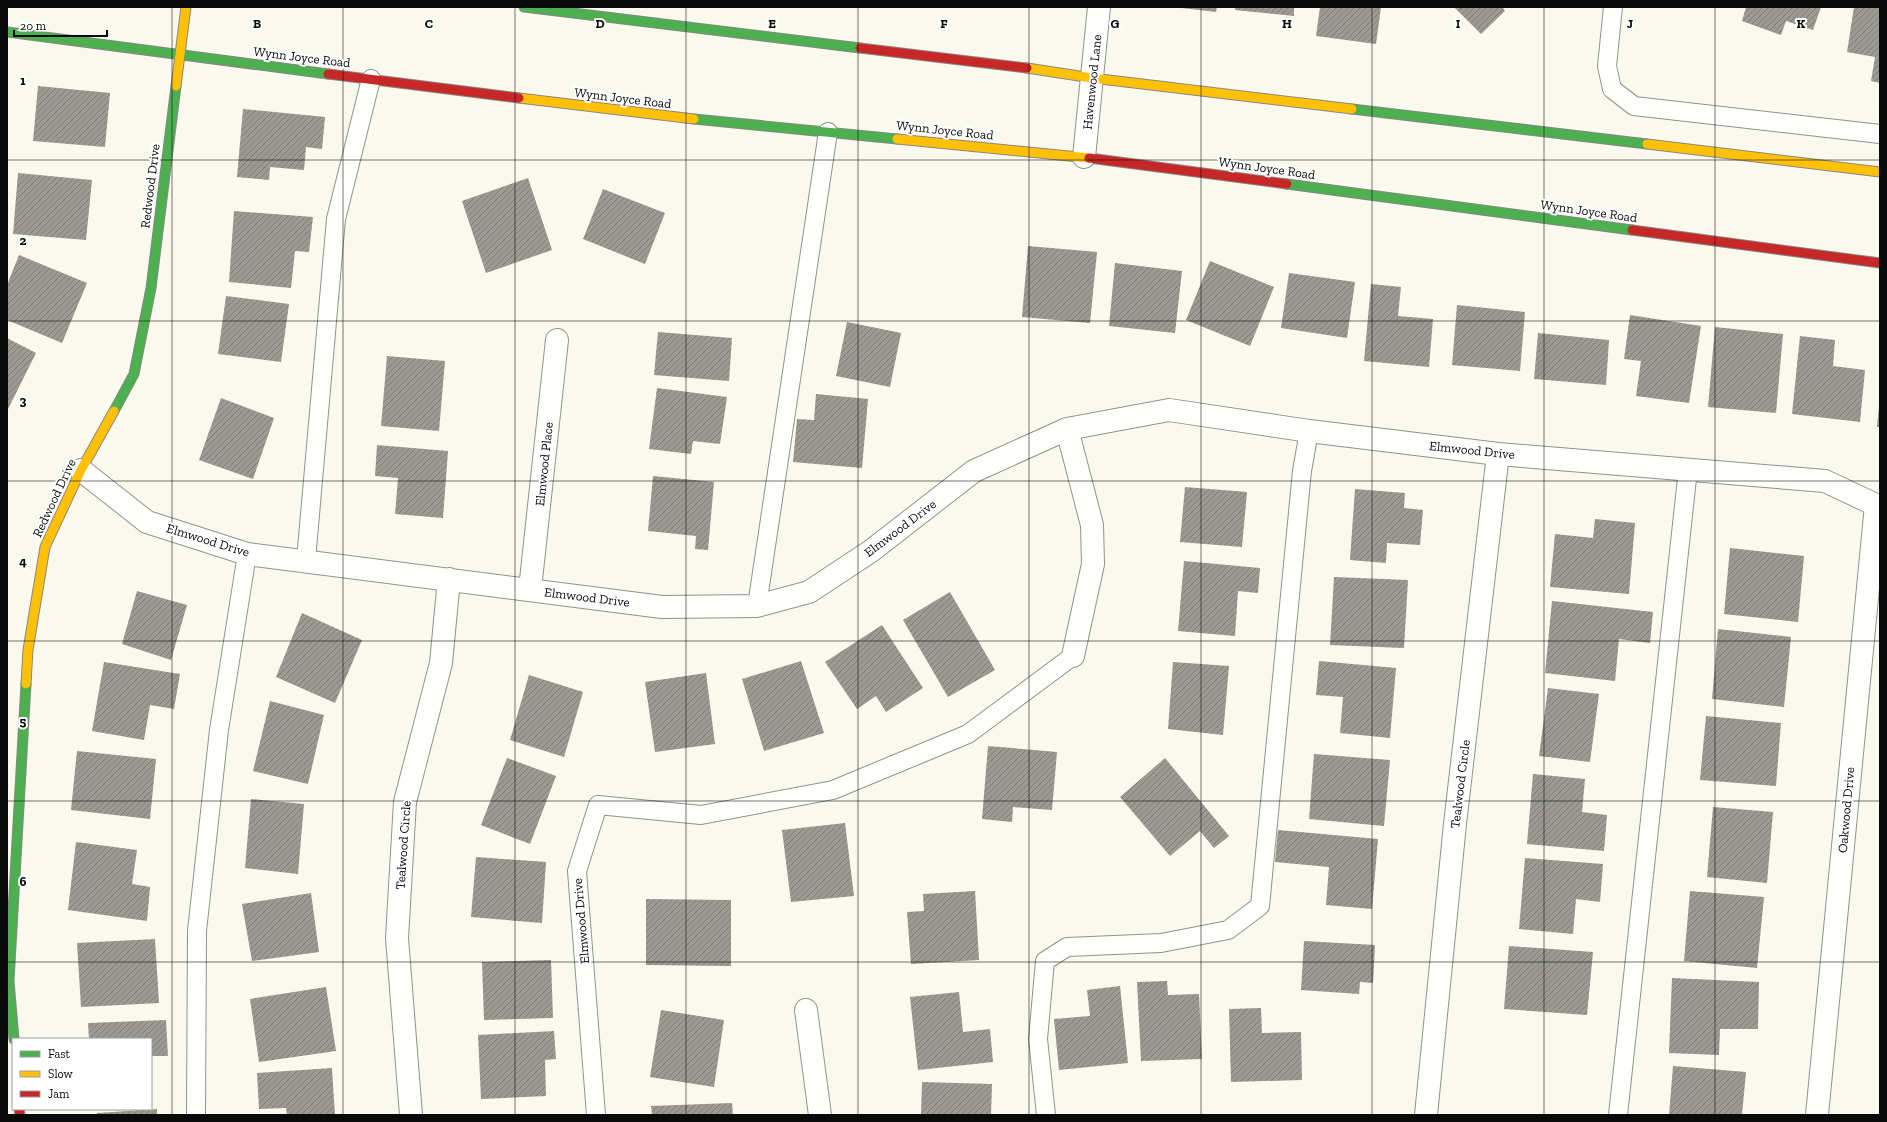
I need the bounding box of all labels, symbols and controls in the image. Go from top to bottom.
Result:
scale bar [14,12,107,38]
text: B [253,16,261,31]
text: C [425,16,433,31]
text: D [595,16,605,31]
text: E [768,16,776,31]
text: F [940,16,948,31]
text: G [1111,16,1120,31]
text: H [1282,16,1292,31]
text: I [1456,16,1461,31]
text: J [1627,16,1633,31]
text: K [1797,16,1806,31]
text: 20 m [20,19,47,33]
street label: Havenwood Lane [1080,34,1104,130]
street label: Wynn Joyce Road [253,44,351,70]
text: 1 [20,73,26,88]
street label: Wynn Joyce Road [574,85,672,111]
street label: Wynn Joyce Road [896,117,994,143]
street label: Redwood Drive [137,143,163,229]
street label: Wynn Joyce Road [1218,154,1316,182]
street label: Wynn Joyce Road [1540,197,1638,225]
text: 2 [20,233,27,248]
text: 3 [20,393,27,408]
street label: Elmwood Place [532,421,556,507]
street label: Elmwood Drive [1428,438,1516,462]
street label: Redwood Drive [29,456,79,540]
street label: Elmwood Drive [861,496,939,560]
street label: Elmwood Drive [165,520,251,560]
text: 4 [19,554,27,569]
street label: Elmwood Drive [543,584,631,610]
text: 5 [20,714,27,729]
street label: Tealwood Circle [1447,739,1473,829]
street label: Oakwood Drive [1835,766,1857,854]
street label: Tealwood Circle [392,800,414,890]
text: 6 [20,874,27,889]
street label: Elmwood Drive [570,878,592,964]
legend [12,1038,152,1110]
text: Fast [48,1047,71,1061]
text: Slow [48,1067,74,1081]
text: Jam [48,1087,70,1101]

